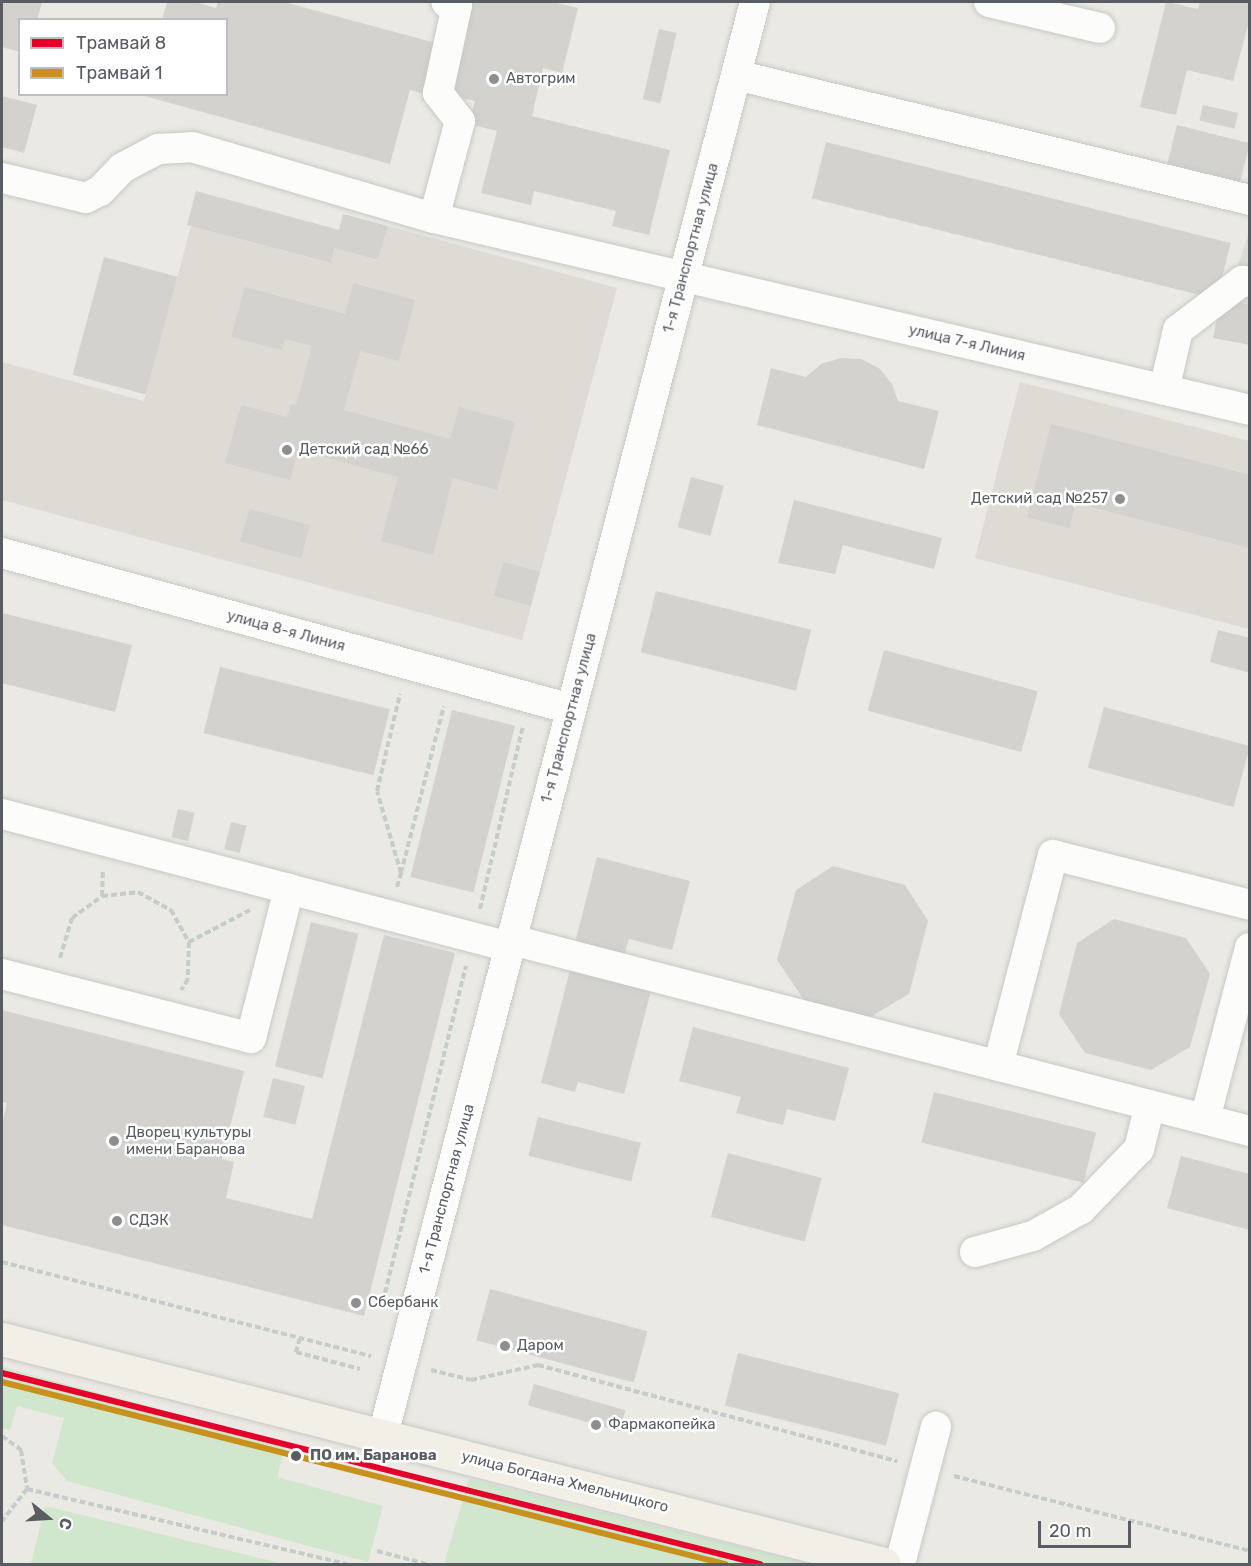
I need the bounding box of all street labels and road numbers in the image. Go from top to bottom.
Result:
street label: 1-я Транспортная улица [660,161,722,335]
street label: улица 7-я Линия [907,321,1027,365]
street label: улица 8-я Линия [225,607,347,655]
street label: 1-я Транспортная улица [538,631,600,805]
street label: 1-я Транспортная улица [416,1102,478,1276]
street label: улица Богдана Хмельницкого [460,1448,670,1516]

